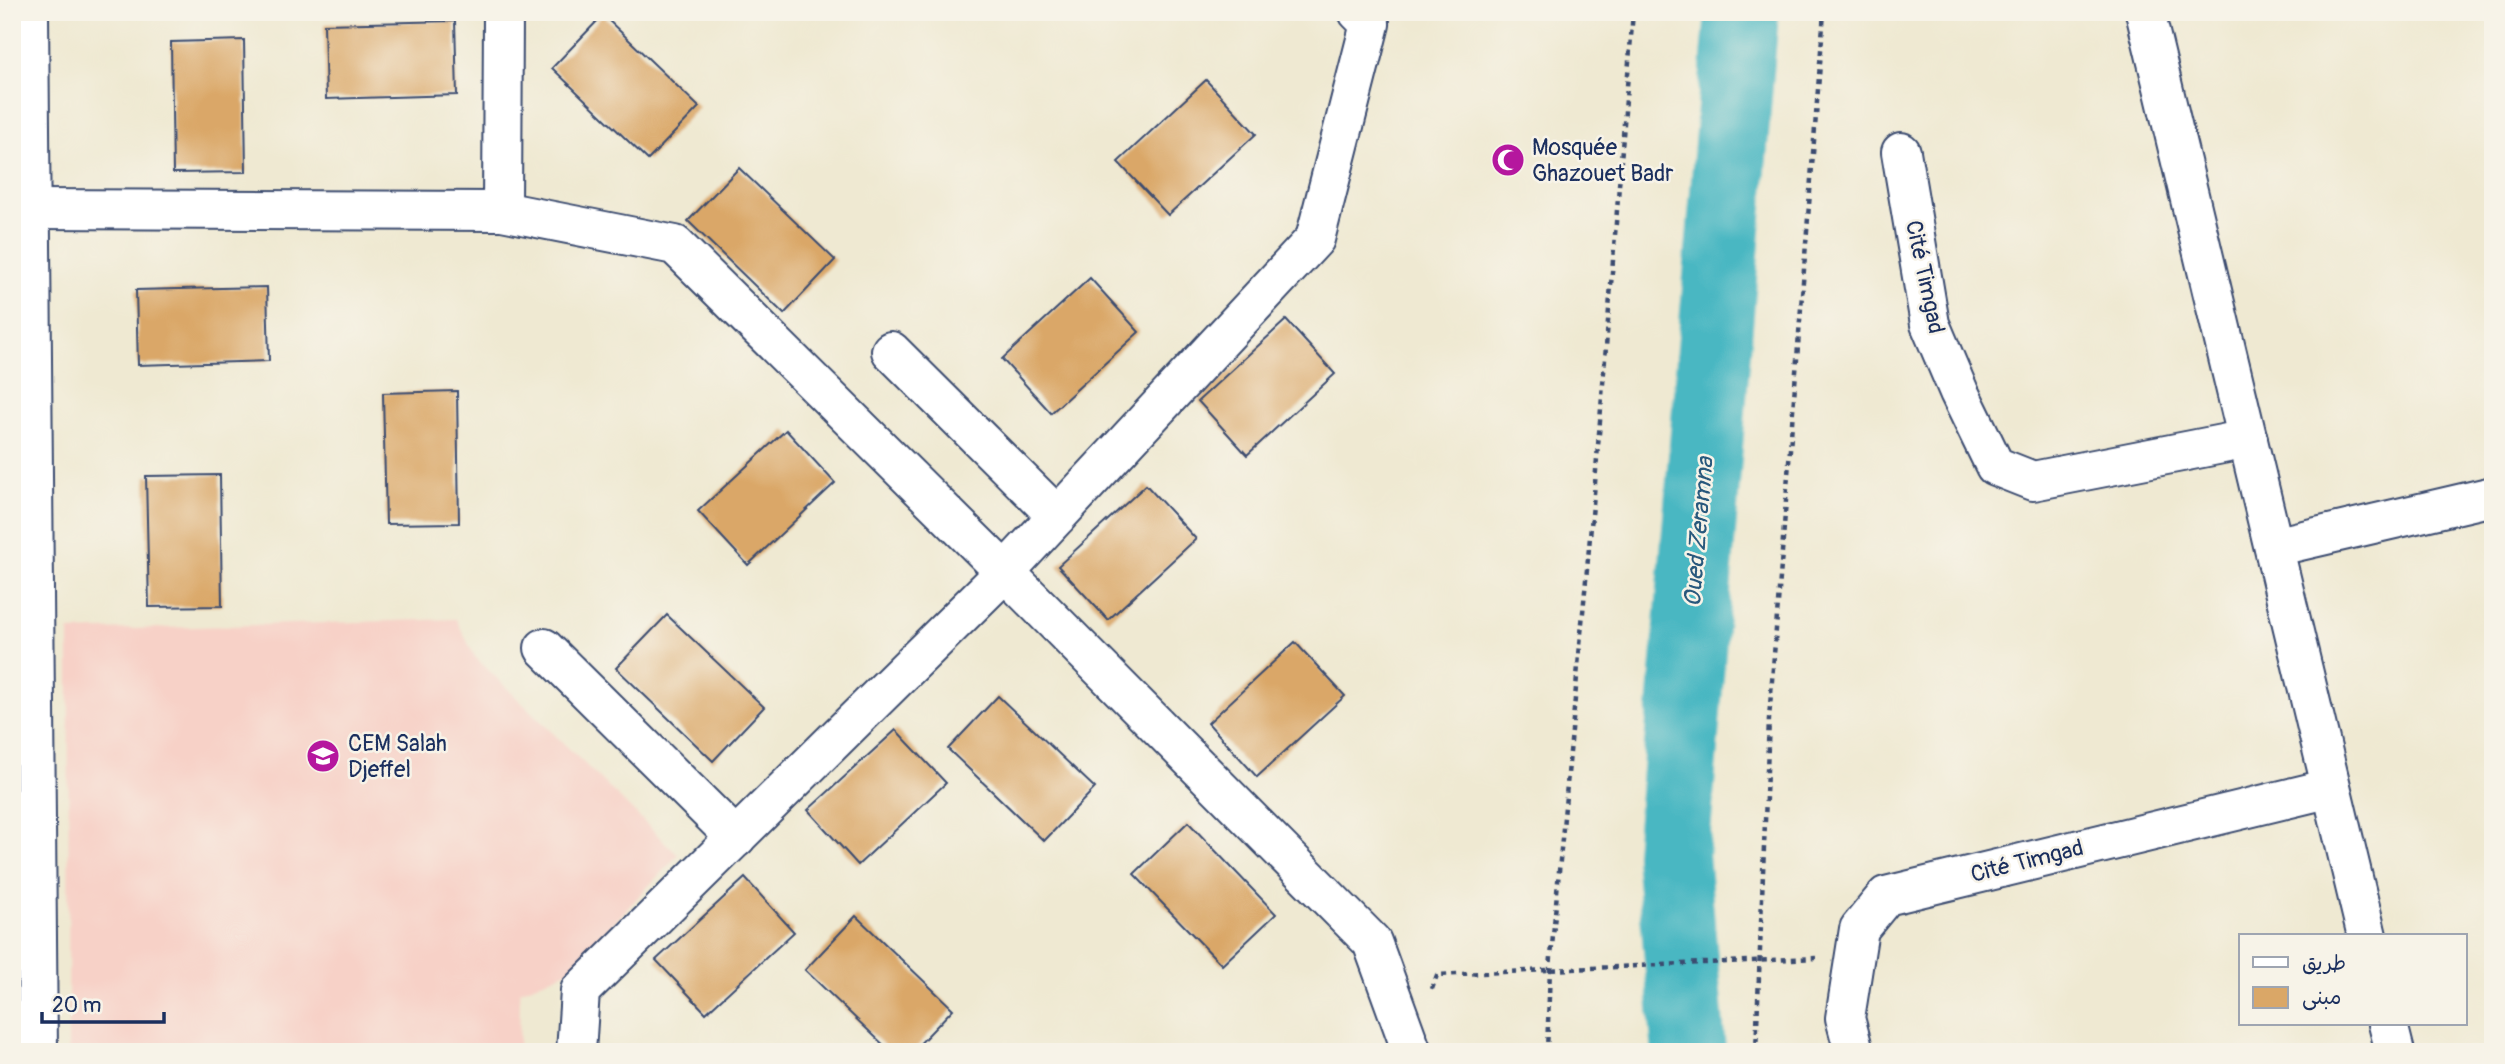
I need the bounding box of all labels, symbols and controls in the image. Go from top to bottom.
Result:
place label: Mosquée Ghazouet Badr [1532,133,1673,188]
mosque icon: Mosquée Ghazouet Badr [1489,141,1527,179]
street label: Cité Timgad [1899,218,1951,336]
water label: Oued Zeramna [1678,454,1720,608]
place label: CEM Salah Djeffel [348,729,447,784]
school or university icon: CEM Salah Djeffel [304,737,342,775]
street label: Cité Timgad [1968,833,2086,889]
legend [2239,934,2466,1026]
text: طريق [2302,950,2346,977]
scale bar [42,980,164,1024]
text: مبنى [2302,984,2341,1011]
text: 20 m [52,992,101,1019]

